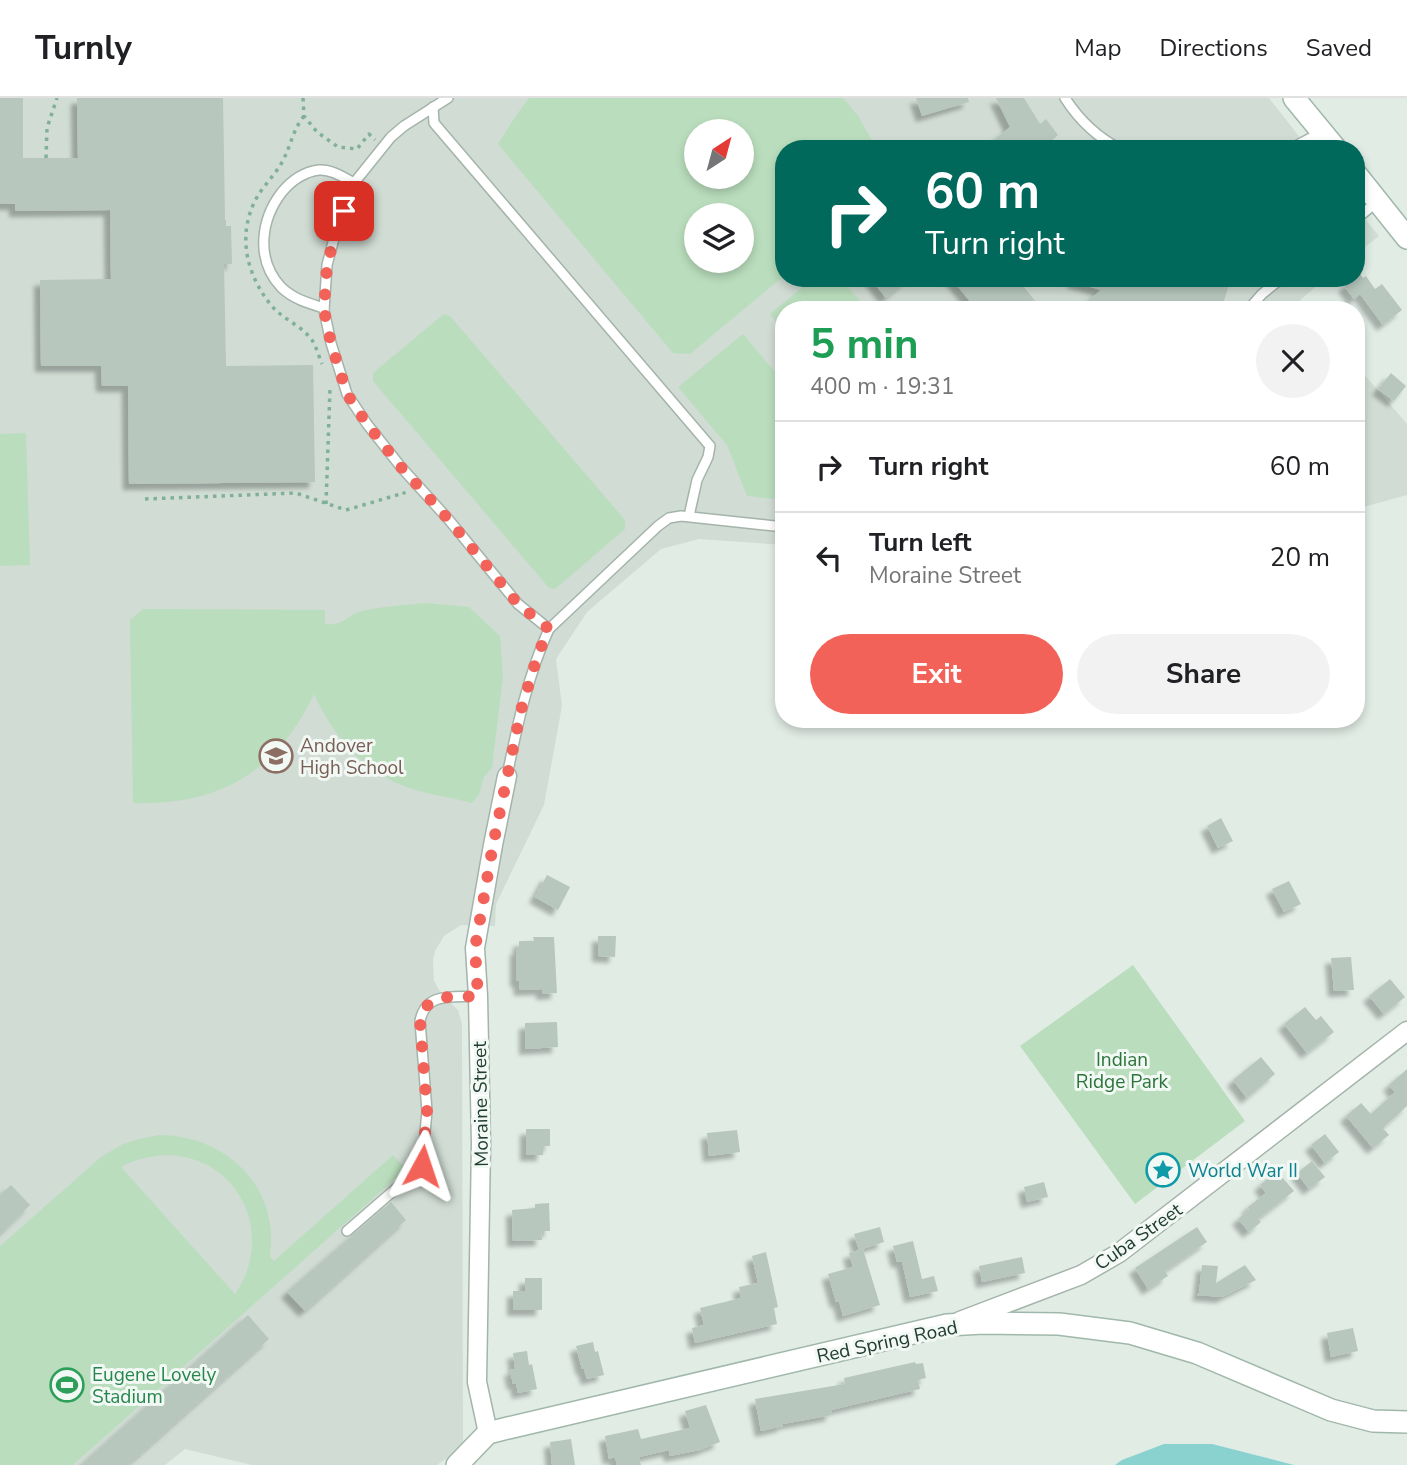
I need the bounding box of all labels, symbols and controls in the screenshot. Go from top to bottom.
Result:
text: Turnly [35,26,132,71]
text: Map [1074,32,1121,64]
text: Directions [1159,32,1268,64]
text: Saved [1306,32,1372,64]
north arrow [684,119,754,189]
map controls [684,119,754,273]
text: 60 m [925,158,1040,225]
icon: right [810,168,901,259]
pin [314,181,374,241]
icon: arrive [325,192,363,230]
button: layers [684,203,754,273]
text: Turn right [925,222,1065,265]
text: 5 min [810,316,919,373]
button: close [1256,324,1330,398]
text: 400 m · 19:31 [810,371,955,402]
icon: right [810,448,848,486]
text: Turn right [869,449,988,484]
text: 60 m [1270,449,1330,484]
text: Turn left [869,525,972,560]
icon: left [810,539,848,577]
text: 20 m [1270,540,1330,575]
text: Moraine Street [869,560,1021,591]
button: Exit [810,634,1063,714]
button: Share [1077,634,1330,714]
place label: Andover High School [300,733,404,781]
school or university icon: Andover High School [257,737,295,775]
street label: Moraine Street [467,1041,495,1167]
park label: Indian Ridge Park [1076,1047,1169,1095]
position arrow [385,1129,459,1203]
place icon: World War II [1144,1151,1182,1189]
place label: World War II [1188,1158,1298,1184]
street label: Cuba Street [1090,1197,1188,1276]
street label: Red Spring Road [814,1314,960,1370]
place label: Eugene Lovely Stadium [92,1362,217,1410]
sports icon: Eugene Lovely Stadium [48,1366,86,1404]

